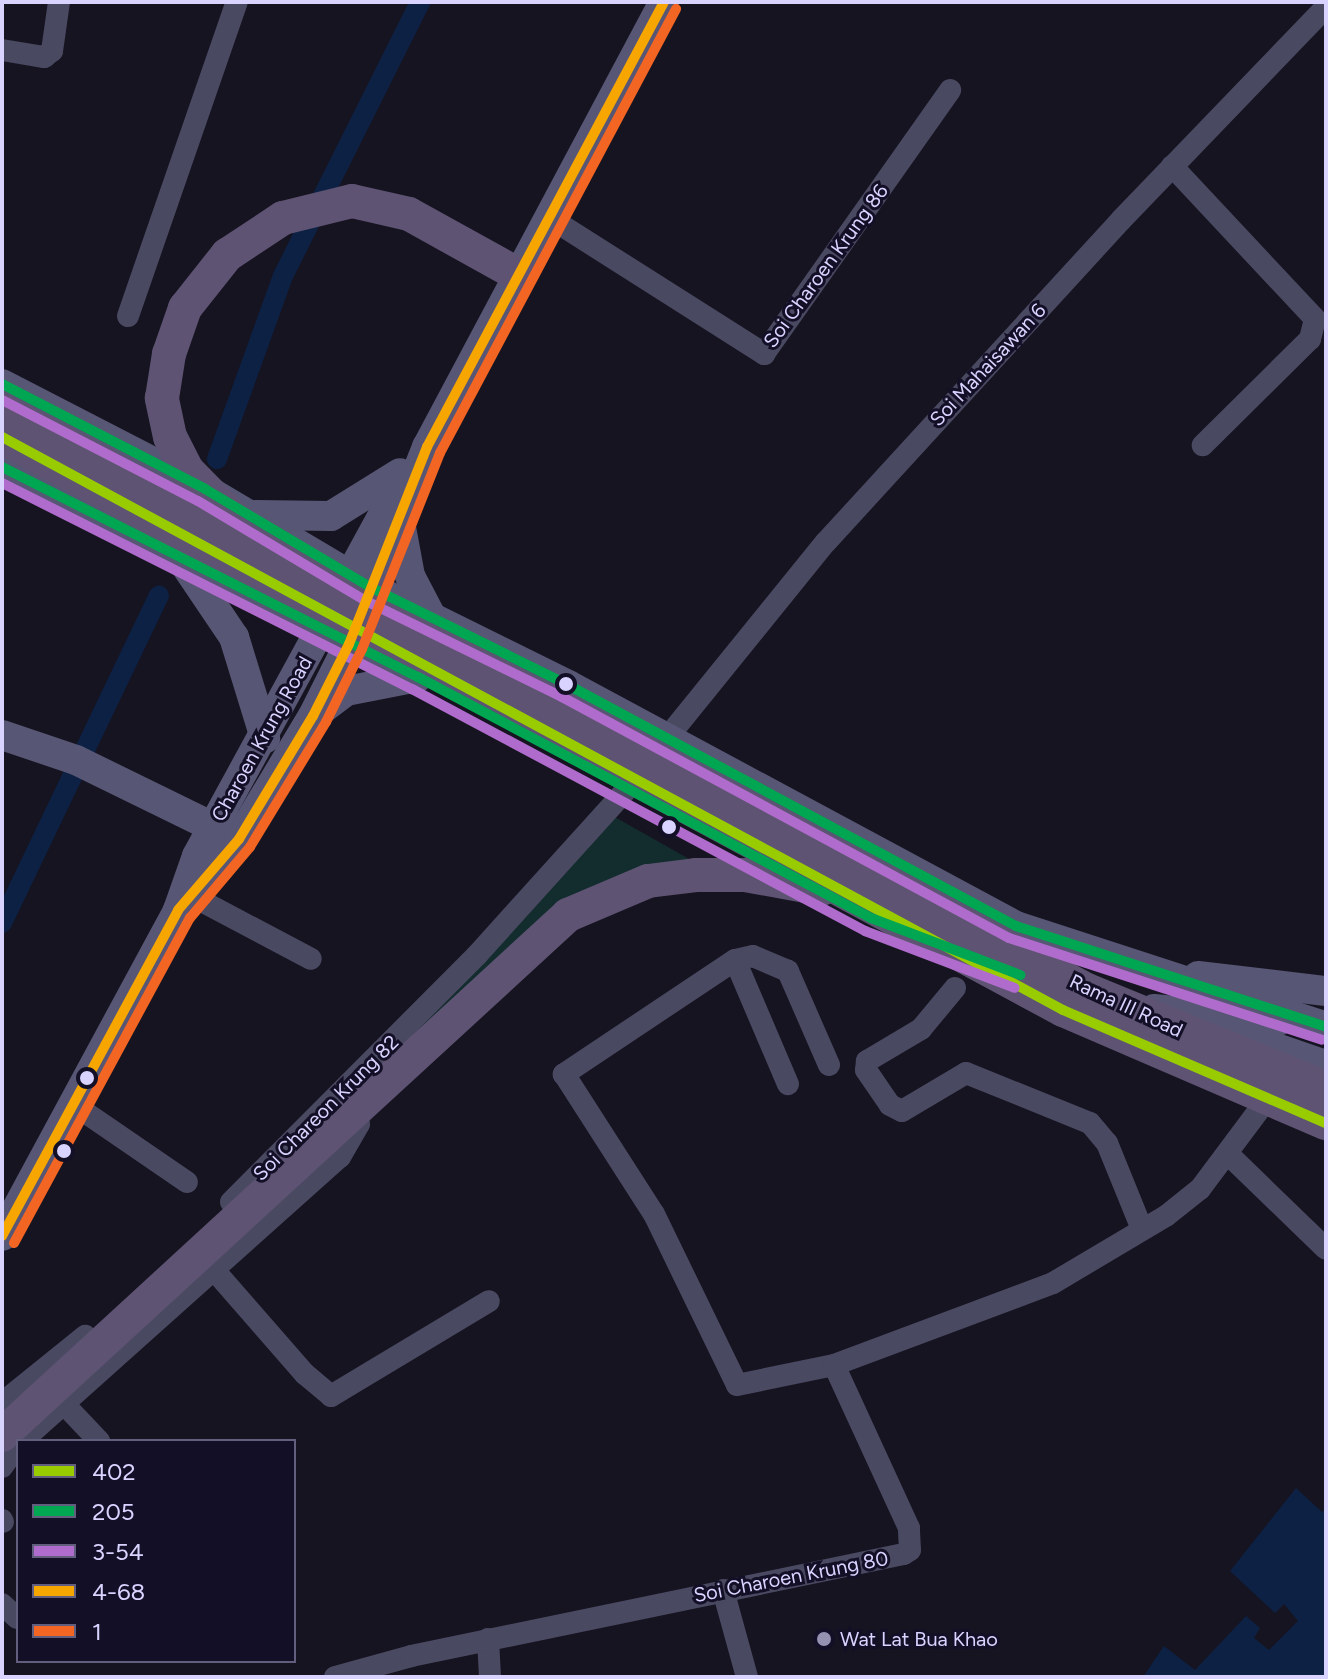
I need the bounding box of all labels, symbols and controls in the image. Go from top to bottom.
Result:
street label: Soi Charoen Krung 86 [759,180,893,352]
street label: Soi Mahaisawan 6 [925,299,1051,431]
street label: Charoen Krung Road [207,652,317,826]
unlabelled marker [558,676,574,692]
unlabelled marker [661,819,677,835]
street label: Rama III Road [1066,969,1186,1043]
street label: Soi Chareon Krung 82 [248,1030,404,1186]
unlabelled marker [79,1070,95,1086]
unlabelled marker [56,1143,72,1159]
legend [16,1439,296,1663]
text: 402 [92,1457,136,1486]
text: 205 [92,1497,135,1526]
text: 3-54 [92,1537,144,1566]
street label: Soi Charoen Krung 80 [692,1546,890,1608]
text: 4-68 [92,1577,145,1606]
text: 1 [92,1617,102,1646]
place label: Wat Lat Bua Khao [840,1627,998,1651]
marker: Wat Lat Bua Khao [815,1630,833,1648]

